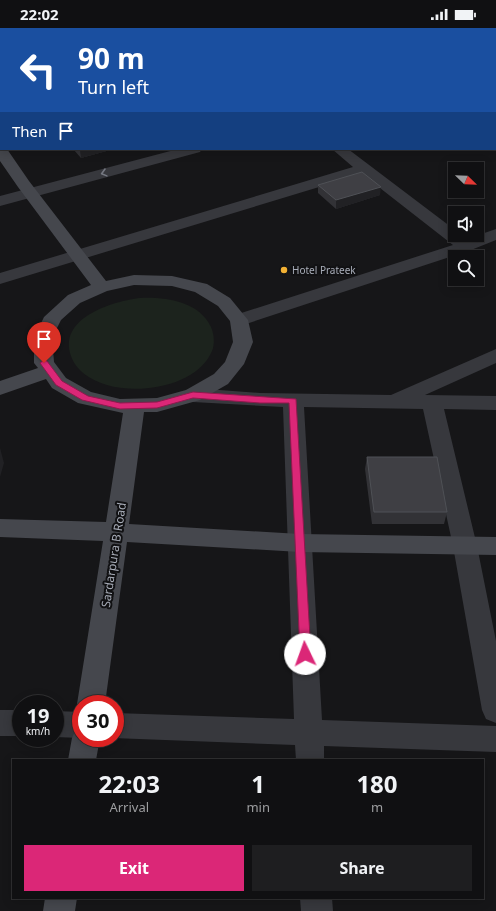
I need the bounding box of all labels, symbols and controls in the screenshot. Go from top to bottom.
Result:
text: 22:02 [20,4,59,24]
text: 90 m [78,39,145,77]
icon: left [12,44,64,96]
text: Turn left [78,75,149,99]
icon: arrive [55,120,77,142]
text: Then [12,121,47,141]
north arrow [448,162,484,198]
map controls [448,162,484,286]
one-way arrow [100,169,107,177]
button: sound [448,206,484,242]
button: search [448,250,484,286]
place label: Hotel Prateek [292,263,356,277]
marker: Hotel Prateek [279,265,289,275]
pin [27,322,61,363]
icon: arrive [33,328,55,350]
street label: Sardarpura B Road [97,501,130,609]
position arrow [284,633,326,675]
speed limit sign: 30 [72,695,124,747]
text: 19 [27,702,49,729]
text: km/h [26,724,50,738]
text: 22:03 [98,767,160,800]
text: 1 [251,767,265,800]
text: 180 [356,767,398,800]
text: Arrival [109,798,149,816]
text: min [246,798,270,816]
text: m [371,798,383,816]
button: Exit [24,845,244,891]
button: Share [252,845,472,891]

